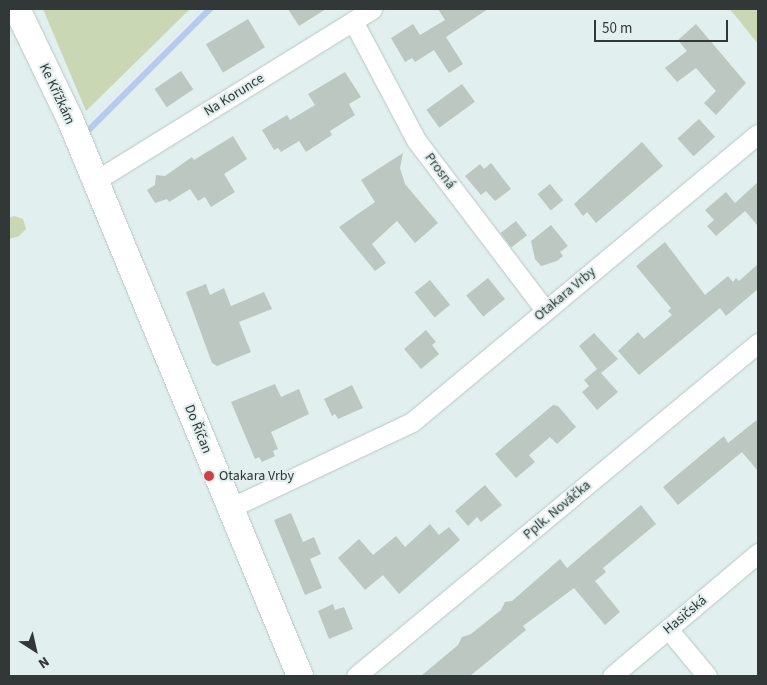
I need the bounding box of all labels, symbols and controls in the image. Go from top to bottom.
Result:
scale bar [597,10,731,42]
text: 50 m [602,18,632,39]
street label: Ke Křížkám [36,61,78,127]
street label: Na Korunce [201,70,267,120]
street label: Prosná [421,150,459,192]
street label: Otakara Vrby [531,263,599,325]
street label: Do Říčan [181,402,215,456]
place label: Otakara Vrby [219,468,294,484]
marker: Otakara Vrby [203,470,215,482]
street label: Pplk. Nováčka [520,477,594,543]
street label: Hasičská [660,592,710,638]
north arrow [10,625,60,675]
text: N [34,651,53,673]

